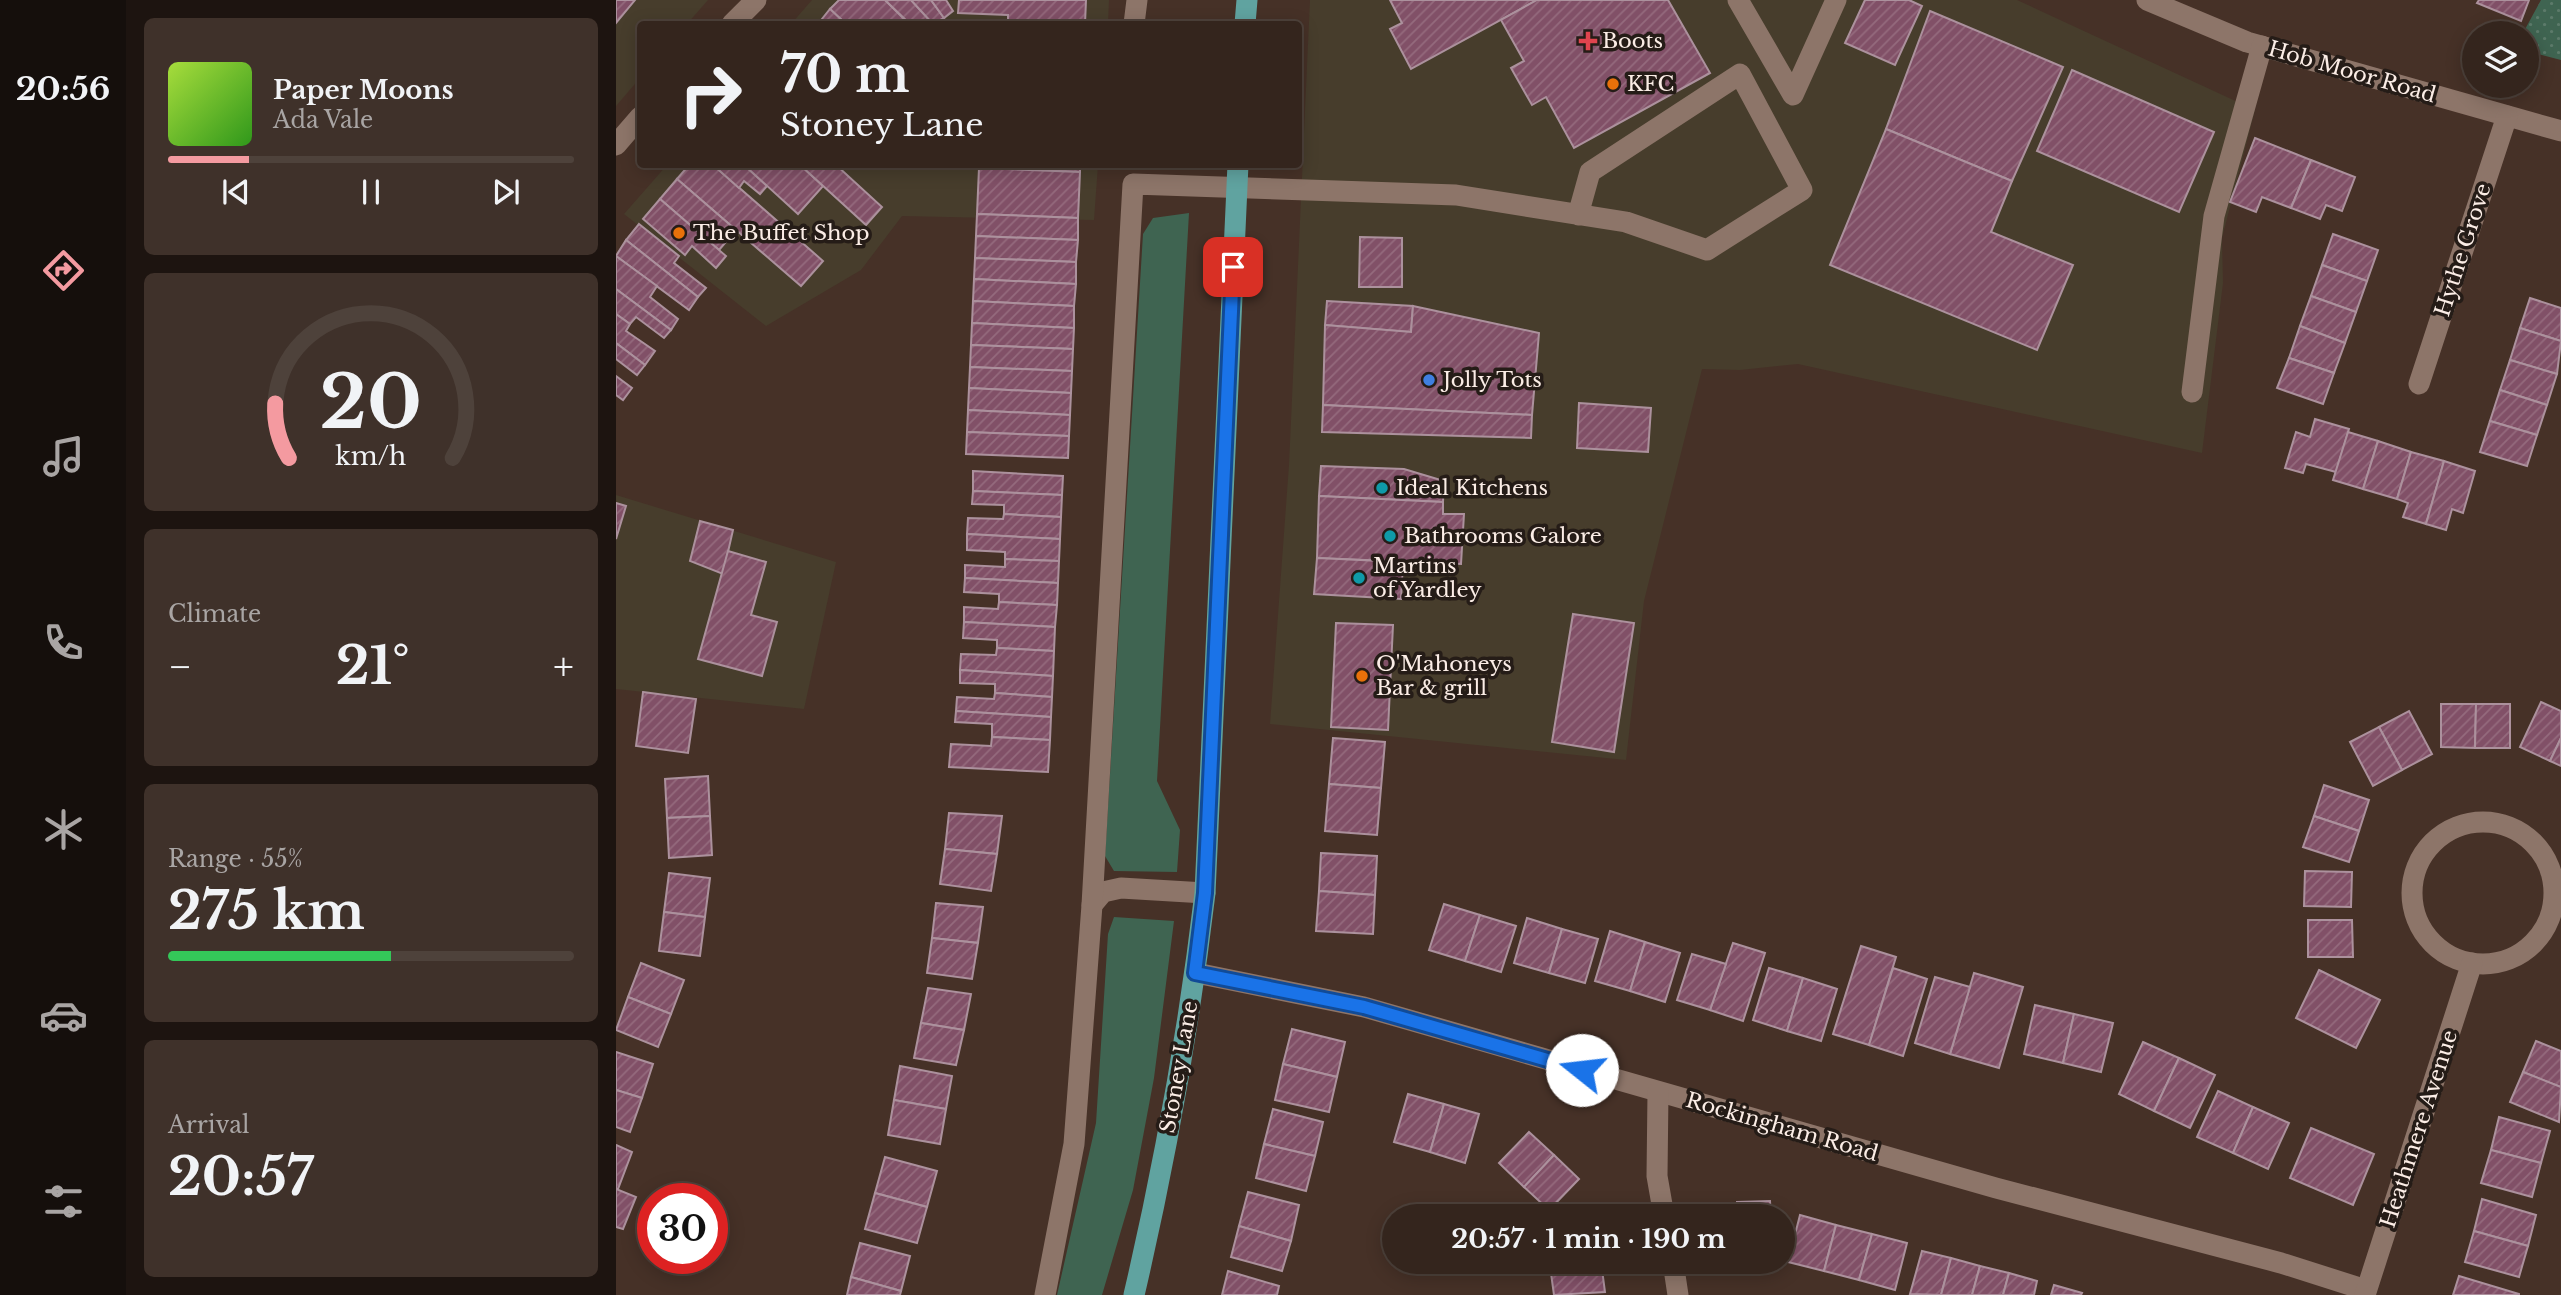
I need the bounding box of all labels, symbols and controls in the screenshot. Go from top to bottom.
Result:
map controls [2462,21,2539,98]
button: layers [2462,21,2539,98]
place label: Boots [1602,28,1663,54]
marker: Boots [1580,33,1596,49]
street label: Hob Moor Road [2265,36,2439,108]
text: 70 m [780,44,910,105]
icon: right [665,49,756,140]
text: 20:56 [16,69,110,109]
place label: KFC [1627,71,1674,97]
text: Paper Moons [273,74,454,106]
marker: KFC [1605,76,1621,92]
text: Stoney Lane [780,105,984,145]
text: Ada Vale [273,106,373,134]
icon: previous [217,173,255,211]
icon: pause [352,173,390,211]
icon: next [487,173,525,211]
street label: Hythe Grove [2429,180,2497,320]
place label: The Buffet Shop [693,220,870,246]
marker: The Buffet Shop [671,225,687,241]
pin [1203,237,1263,297]
icon: directions [39,246,88,295]
icon: arrive [1214,248,1252,286]
text: 20 [320,358,422,449]
place label: Jolly Tots [1440,367,1542,393]
marker: Jolly Tots [1421,372,1437,388]
icon: music [39,432,88,481]
text: km/h [336,441,406,472]
place label: Ideal Kitchens [1396,475,1548,501]
marker: Ideal Kitchens [1374,480,1390,496]
place label: Bathrooms Galore [1404,523,1602,549]
marker: Bathrooms Galore [1382,528,1398,544]
place label: Martins of Yardley [1373,553,1482,603]
marker: Martins of Yardley [1351,570,1367,586]
text: Climate [168,600,261,628]
icon: phone [39,618,88,667]
text: 21° [336,634,410,698]
text: − [168,643,192,690]
text: + [553,643,574,690]
place label: O'Mahoneys Bar & grill [1376,651,1512,701]
marker: O'Mahoneys Bar & grill [1354,668,1370,684]
icon: climate [39,805,88,854]
text: Range · 55% [168,845,303,873]
text: 275 km [168,879,365,943]
icon: car [39,991,88,1040]
street label: Stoney Lane [1155,999,1203,1135]
street label: Heathmere Avenue [2375,1027,2463,1231]
position arrow [1545,1033,1619,1107]
street label: Rockingham Road [1683,1087,1881,1167]
text: Arrival [168,1111,249,1139]
text: 20:57 [168,1145,314,1209]
icon: filters [39,1177,88,1226]
speed limit sign: 30 [637,1183,728,1274]
text: 20:57 · 1 min · 190 m [1451,1223,1726,1255]

